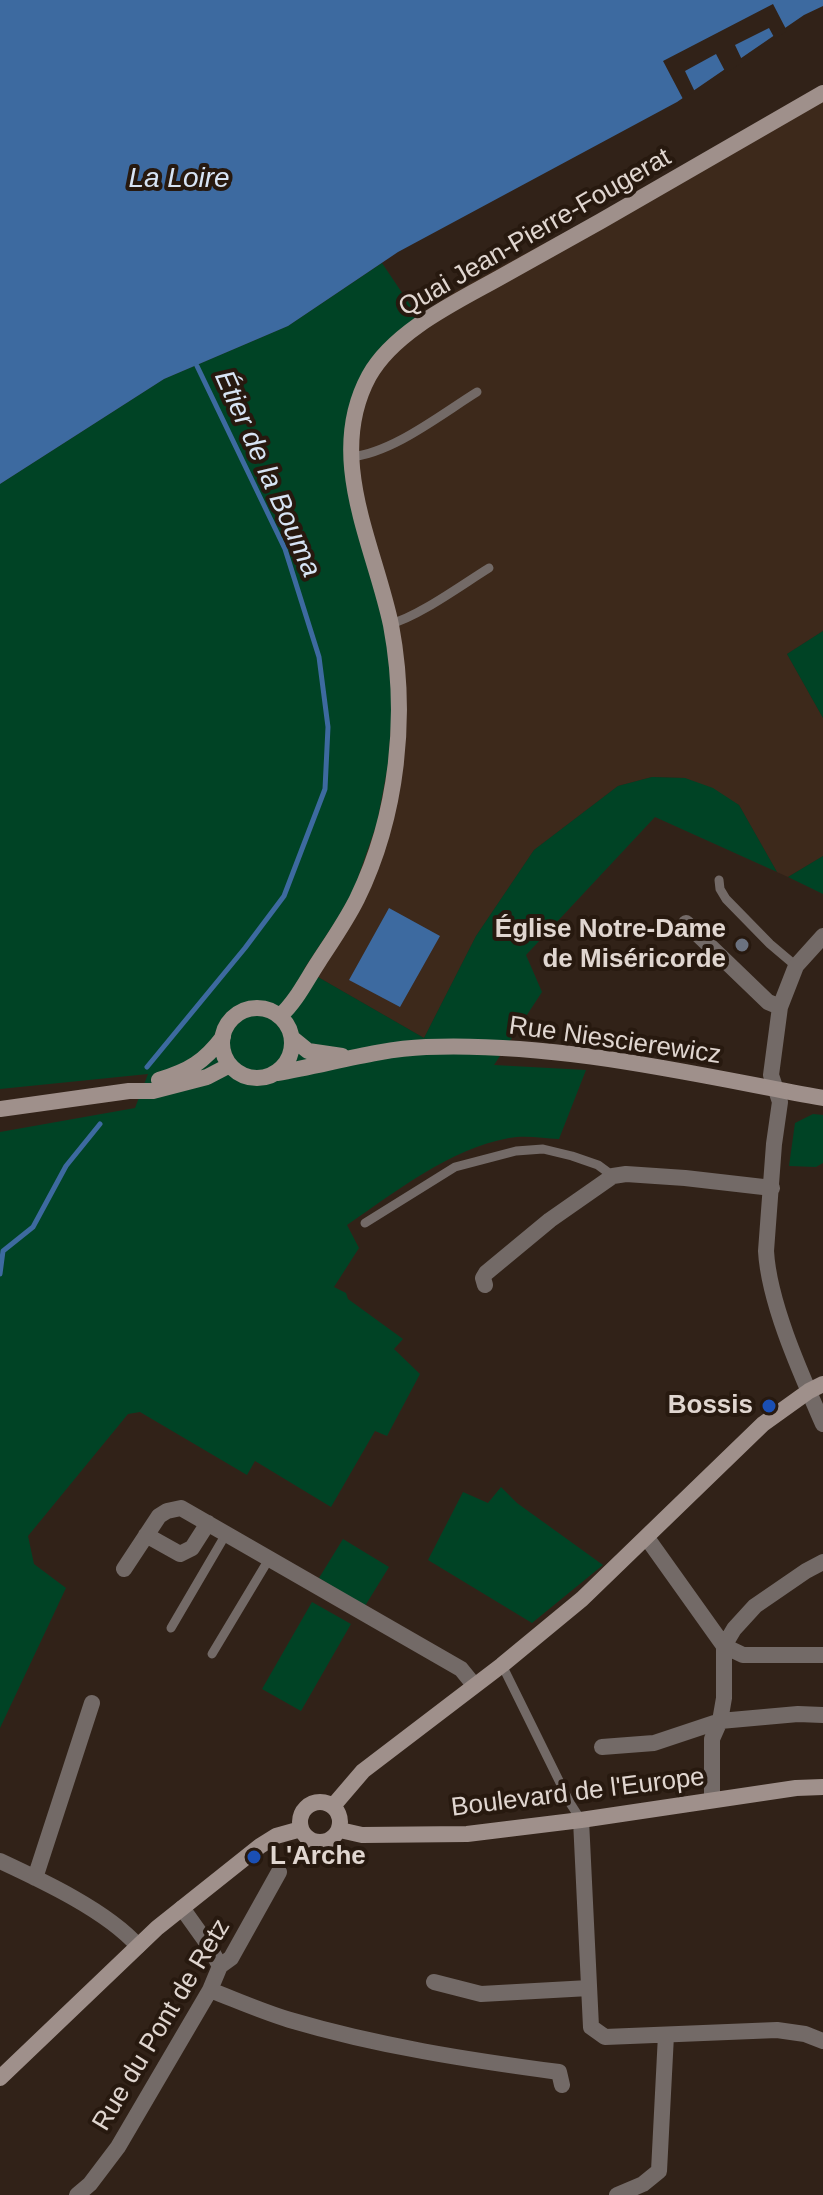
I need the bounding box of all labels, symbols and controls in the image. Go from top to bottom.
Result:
street label: Quai Jean-Pierre-Fougerat [393,142,677,324]
water label: La Loire [128,162,230,196]
water label: Étier de la Bouma [206,366,328,582]
place label: Église Notre-Dame de Miséricorde [495,914,726,976]
marker: Église Notre-Dame de Miséricorde [733,936,751,954]
street label: Rue Niescierewicz [507,1011,723,1071]
place label: Bossis [668,1390,753,1422]
marker: Bossis [760,1397,778,1415]
street label: Boulevard de l'Europe [450,1762,706,1824]
place label: L'Arche [270,1841,366,1873]
marker: L'Arche [245,1848,263,1866]
street label: Rue du Pont de Retz [86,1914,238,2136]

